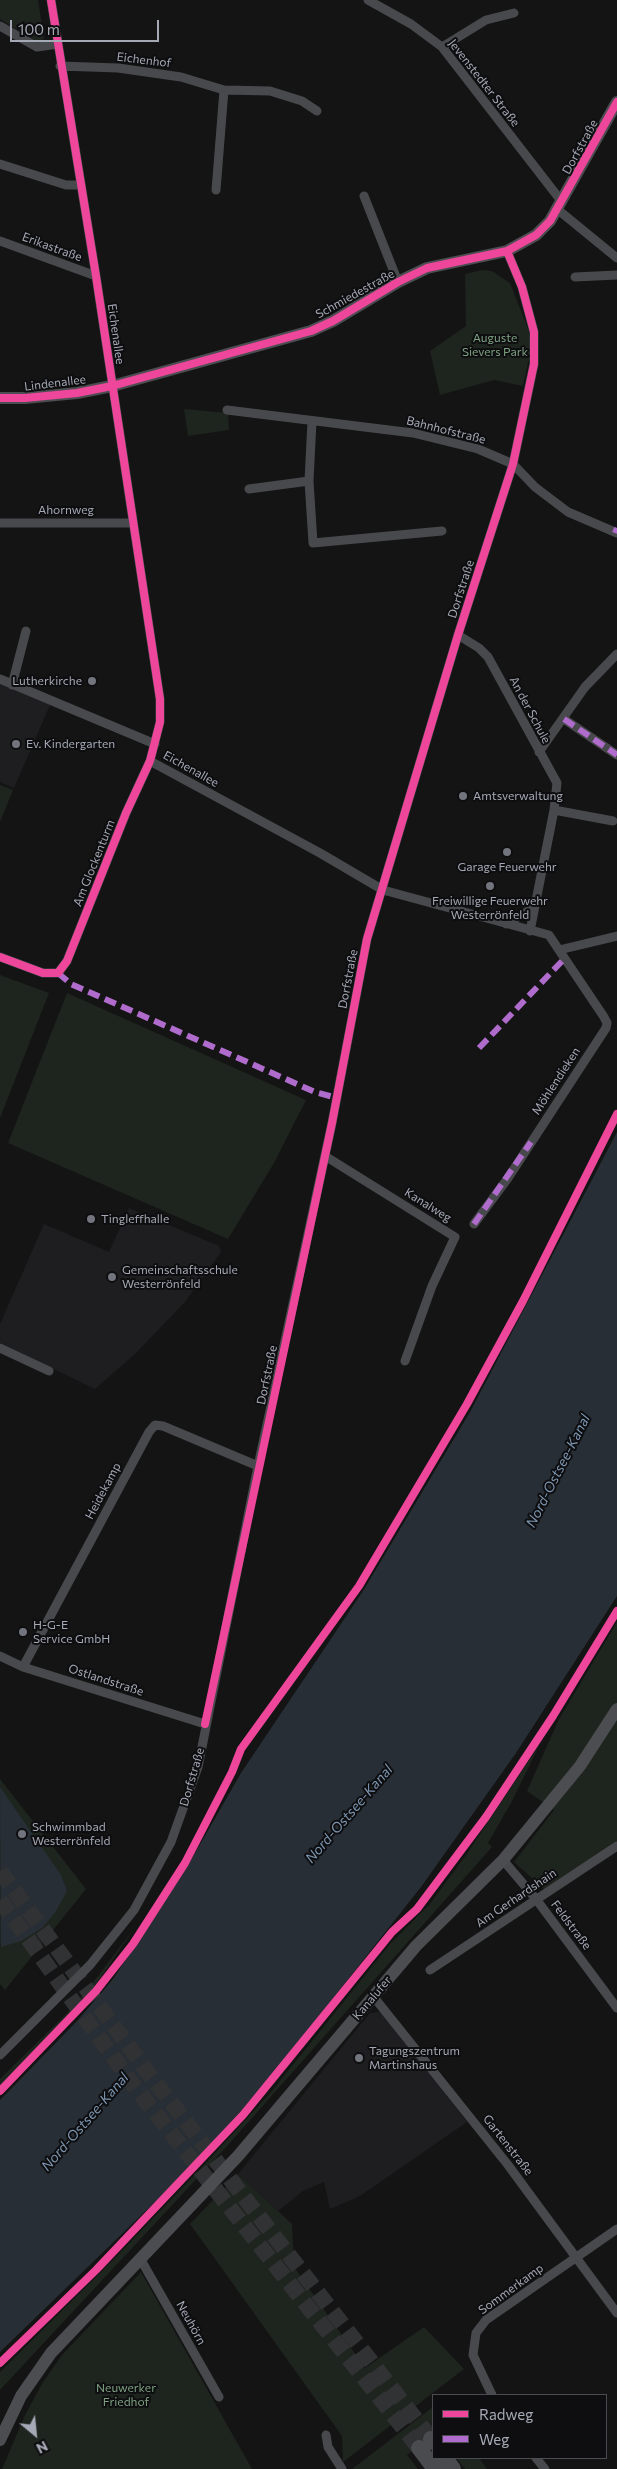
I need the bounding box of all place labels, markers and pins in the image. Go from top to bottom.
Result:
place label: Lutherkirche [12,674,82,688]
marker: Lutherkirche [86,675,98,687]
place label: Ev. Kindergarten [26,737,115,751]
marker: Ev. Kindergarten [10,738,22,750]
place label: Amtsverwaltung [473,789,563,803]
marker: Amtsverwaltung [457,790,469,802]
marker: Garage Feuerwehr [501,846,513,858]
place label: Garage Feuerwehr [457,860,557,874]
marker: Freiwillige Feuerwehr Westerrönfeld [484,880,496,892]
place label: Freiwillige Feuerwehr Westerrönfeld [432,894,548,922]
place label: Tingleffhalle [101,1212,169,1226]
marker: Tingleffhalle [85,1213,97,1225]
place label: Gemeinschaftsschule Westerrönfeld [122,1263,238,1291]
marker: Gemeinschaftsschule Westerrönfeld [106,1271,118,1283]
place label: H-G-E Service GmbH [33,1618,110,1646]
marker: H-G-E Service GmbH [17,1626,29,1638]
place label: Schwimmbad Westerrönfeld [32,1820,111,1848]
marker: Schwimmbad Westerrönfeld [16,1828,28,1840]
place label: Tagungszentrum Martinshaus [369,2044,460,2072]
marker: Tagungszentrum Martinshaus [353,2052,365,2064]

